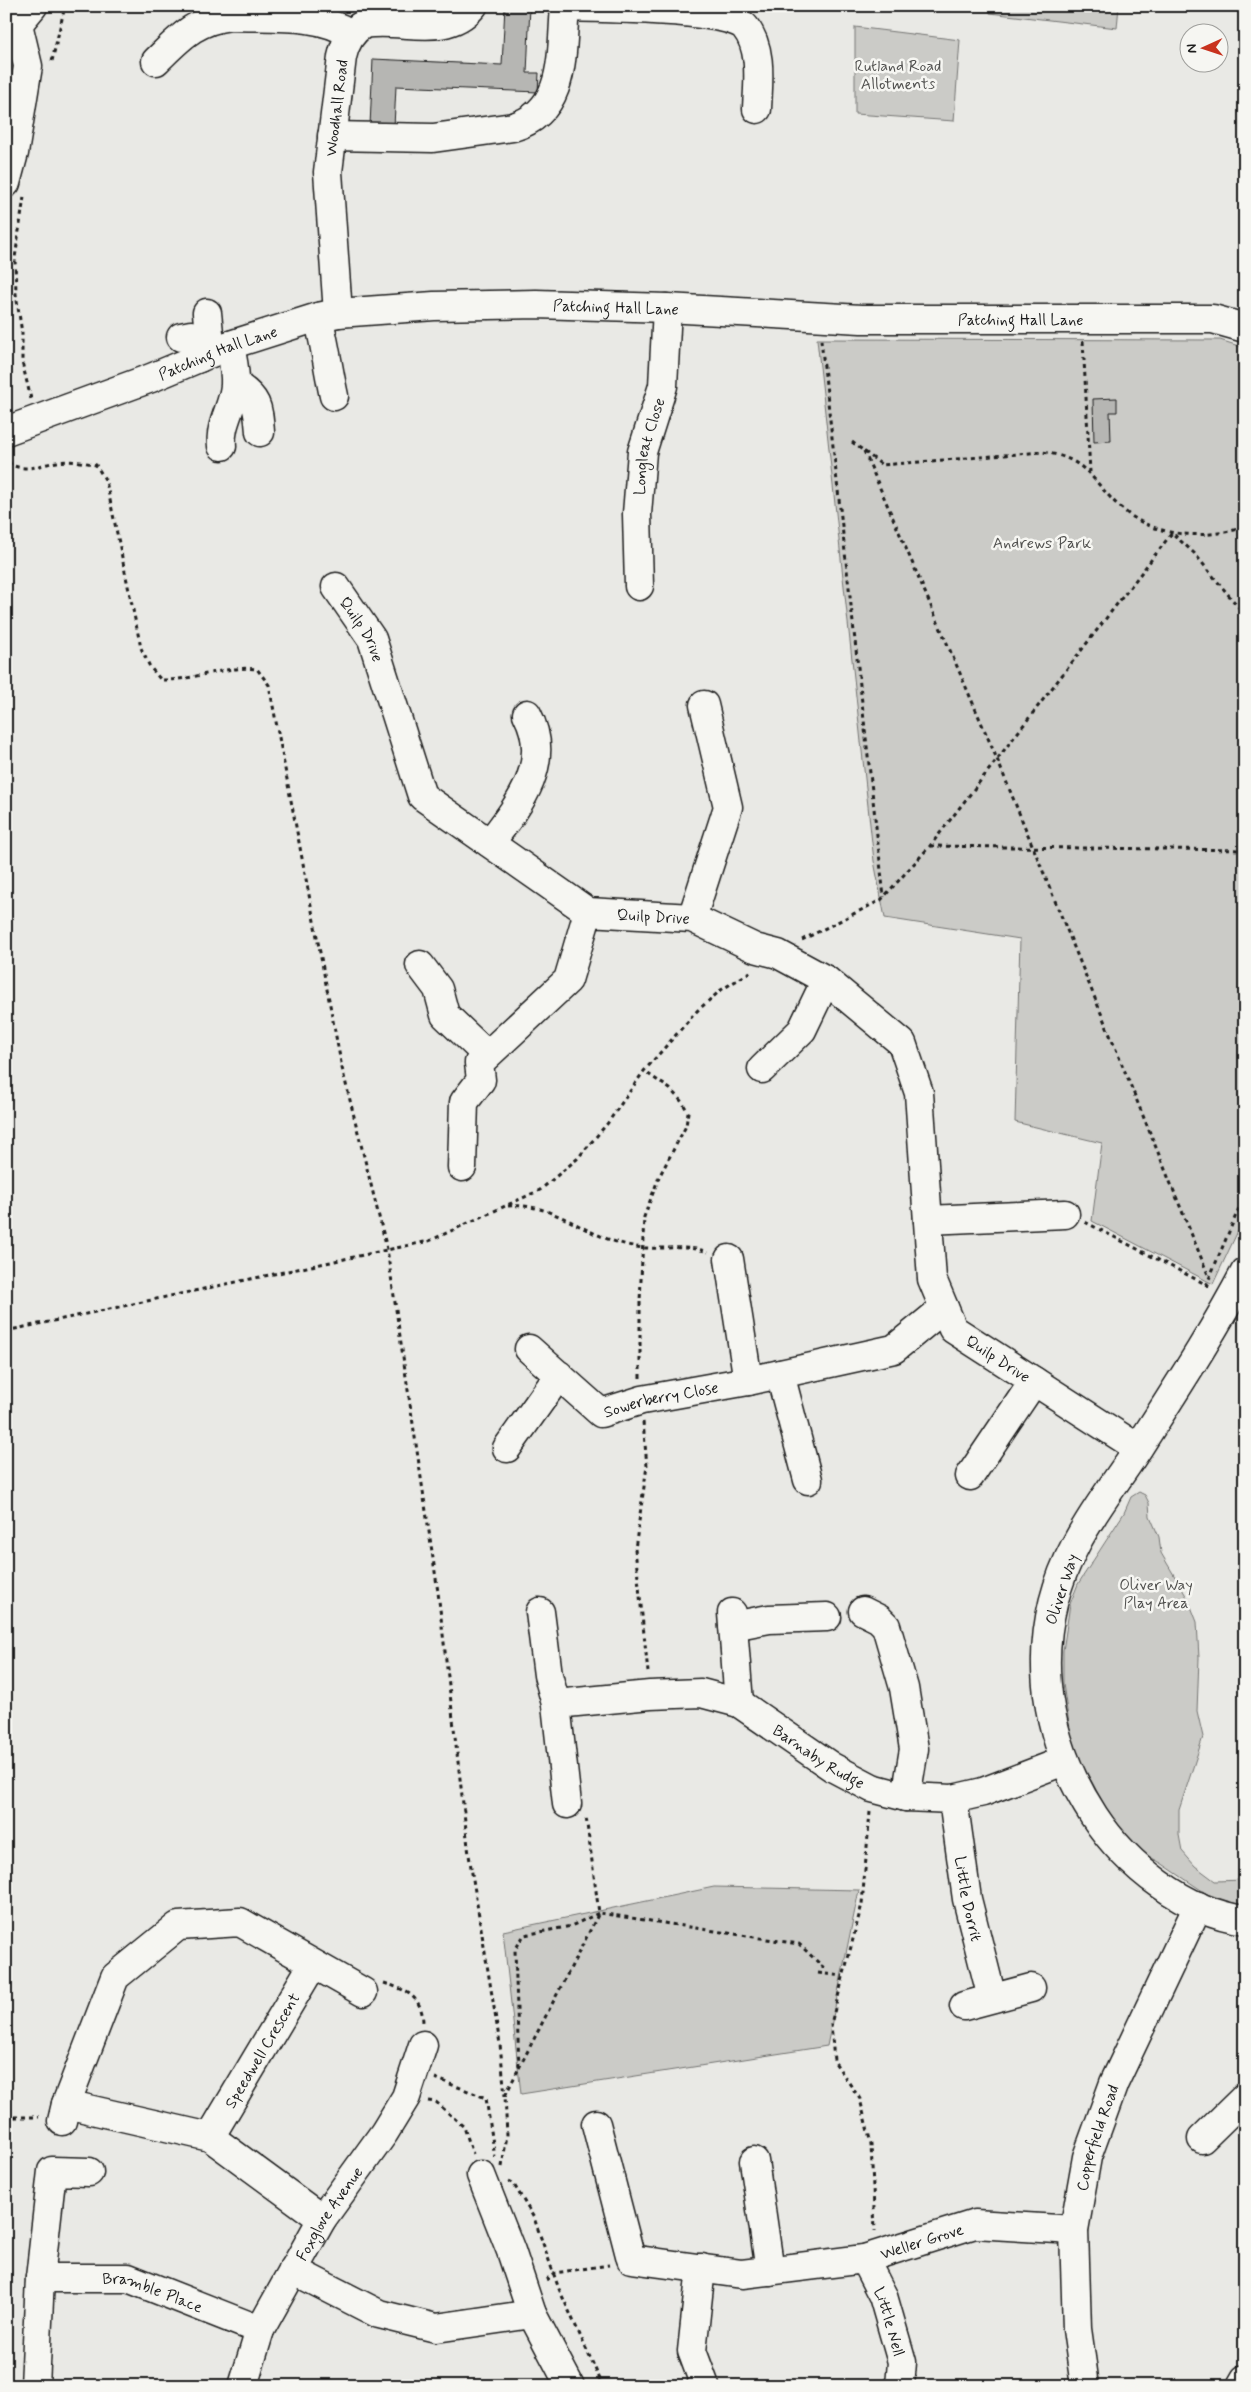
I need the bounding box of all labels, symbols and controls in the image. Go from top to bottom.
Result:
north arrow [1178,22,1228,72]
text: N [1183,43,1201,54]
park label: Rutland Road Allotments [855,56,941,95]
street label: Woodhall Road [321,58,354,158]
street label: Patching Hall Lane [553,296,679,321]
street label: Patching Hall Lane [958,310,1084,332]
street label: Patching Hall Lane [156,322,280,386]
street label: Longleat Close [630,395,671,496]
park label: Andrews Park [993,533,1091,554]
street label: Quilp Drive [334,593,388,665]
street label: Quilp Drive [616,905,690,930]
street label: Quilp Drive [961,1331,1034,1388]
street label: Sowerberry Close [601,1378,720,1424]
street label: Oliver Way [1041,1551,1084,1628]
park label: Oliver Way Play Area [1119,1575,1193,1614]
street label: Barnaby Rudge [768,1720,868,1794]
street label: Little Dorrit [949,1855,986,1944]
street label: Speedwell Crescent [220,1989,306,2113]
street label: Copperfield Road [1072,2082,1125,2193]
street label: Foxglove Avenue [292,2163,368,2265]
street label: Weller Grove [878,2219,967,2265]
street label: Bramble Place [102,2269,206,2318]
street label: Little Nell [868,2284,909,2359]

